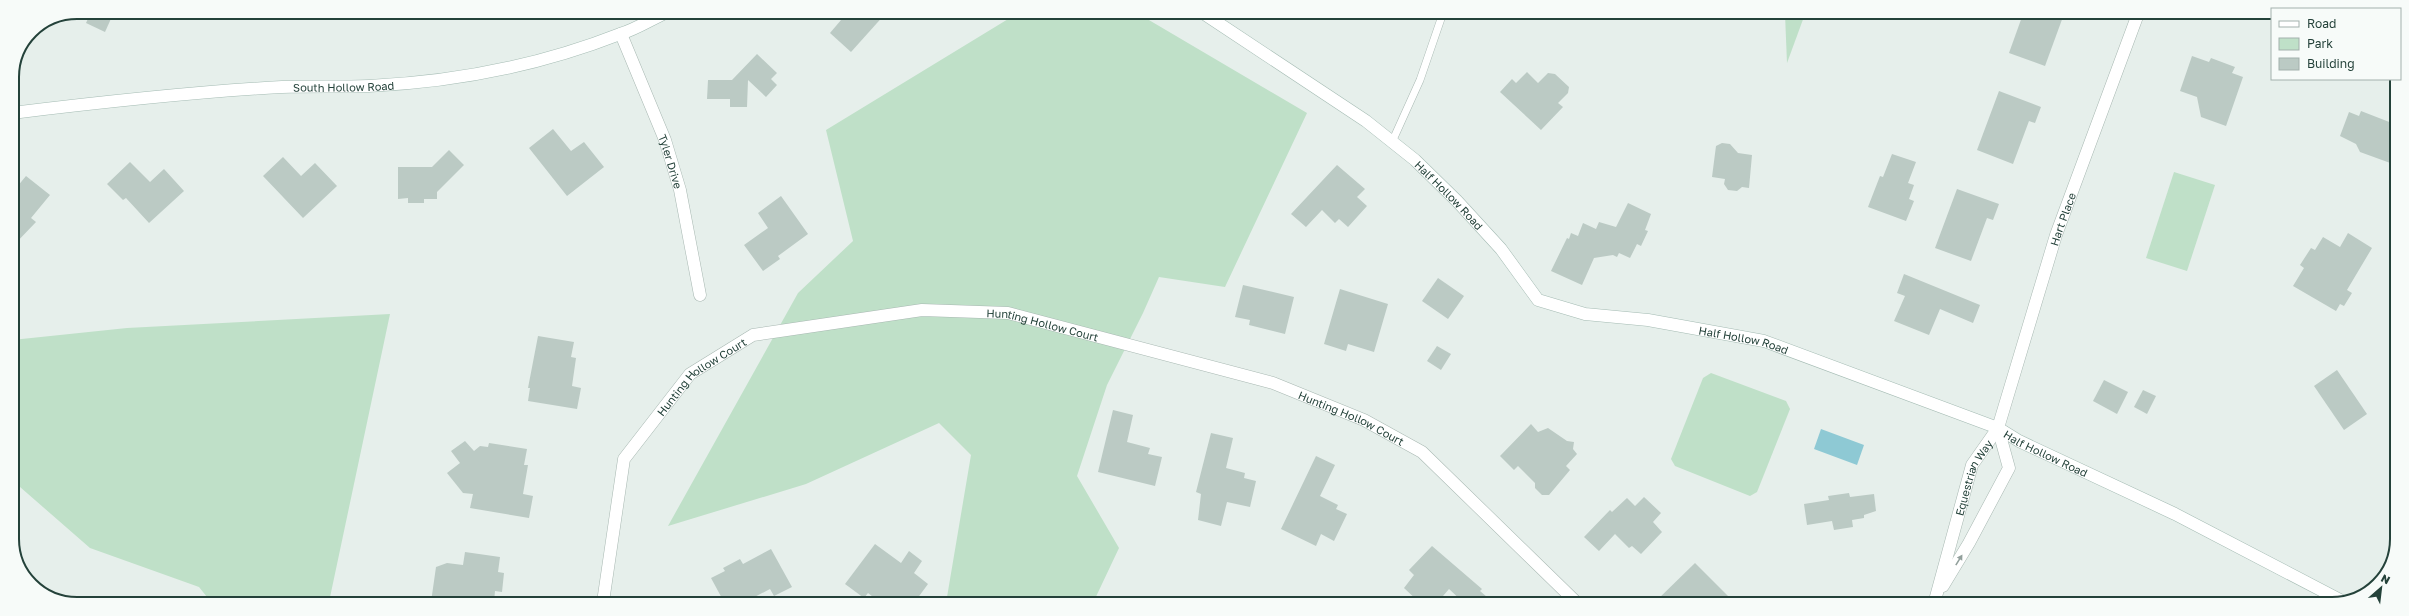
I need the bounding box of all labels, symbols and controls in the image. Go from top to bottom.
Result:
legend [2271,8,2401,80]
text: Road [2307,16,2336,31]
text: Park [2307,36,2333,51]
text: Building [2307,56,2355,71]
street label: South Hollow Road [293,78,395,93]
street label: Tyler Drive [657,132,686,190]
street label: Half Hollow Road [1413,157,1486,232]
street label: Hart Place [2047,191,2078,247]
street label: Hunting Hollow Court [986,306,1100,343]
street label: Half Hollow Road [1698,323,1790,356]
street label: Hunting Hollow Court [654,335,748,418]
street label: Hunting Hollow Court [1297,388,1407,447]
street label: Half Hollow Road [2002,427,2090,479]
street label: Equestrian Way [1952,437,1994,517]
one-way arrow [1955,555,1963,565]
north arrow [2361,568,2401,608]
text: N [2379,571,2393,586]

